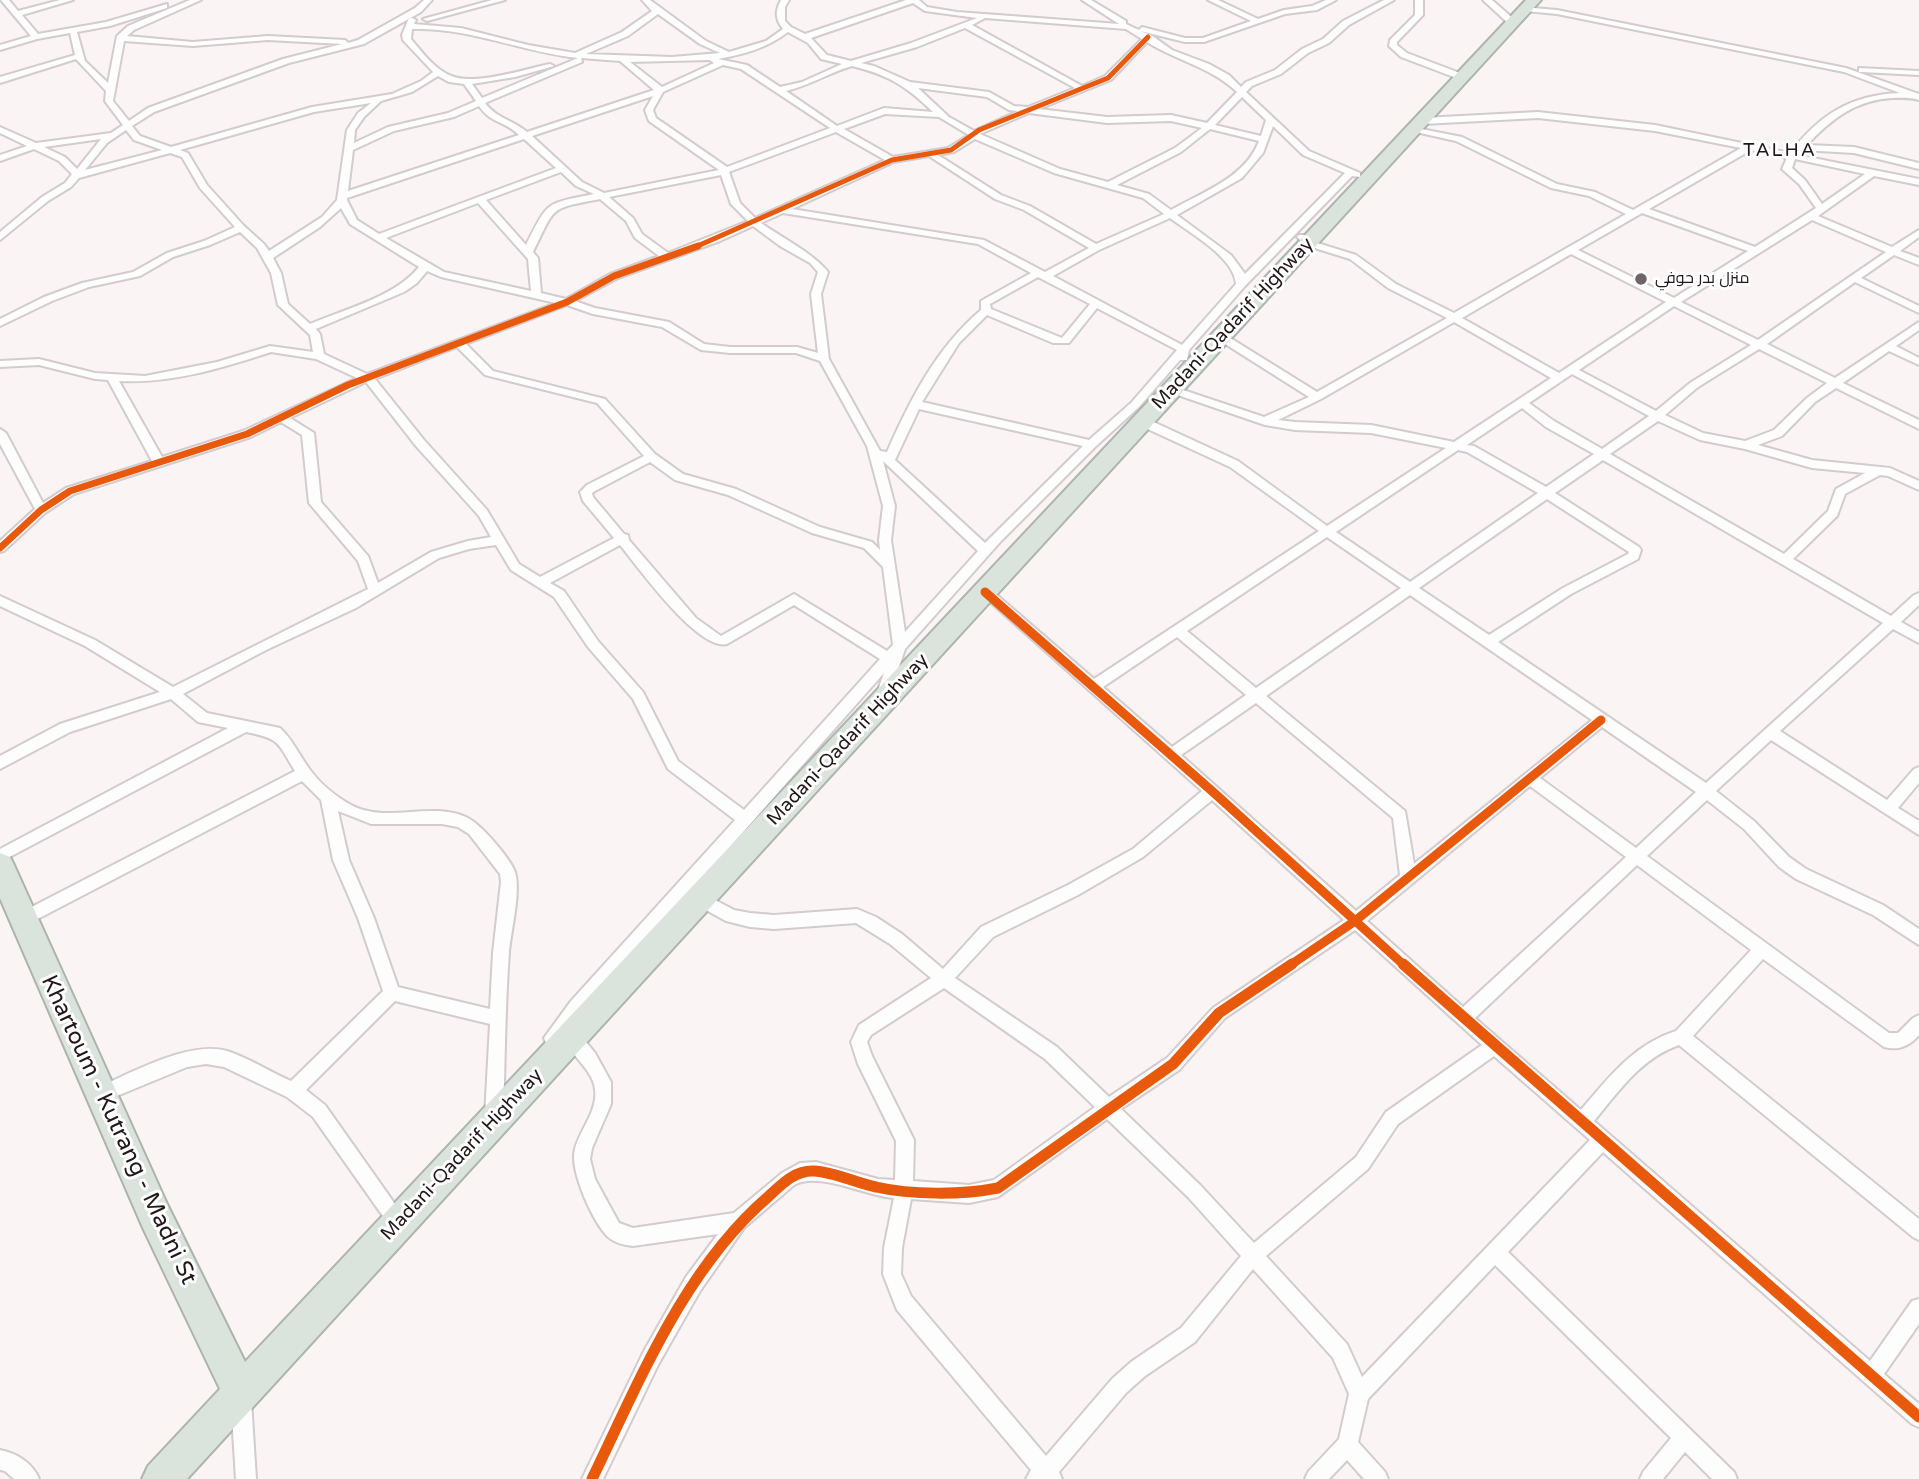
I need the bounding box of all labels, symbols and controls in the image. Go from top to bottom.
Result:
district label: TALHA [1744,140,1816,162]
street label: Madani-Qadarif Highway [1147,233,1319,415]
place label: منزل بدر حوفي [1655,269,1750,289]
marker: منزل بدر حوفي [1633,271,1649,287]
street label: Madani-Qadarif Highway [762,649,934,831]
street label: Khartoum - Kutrang - Madni St [34,971,202,1289]
street label: Madani-Qadarif Highway [376,1064,548,1246]

